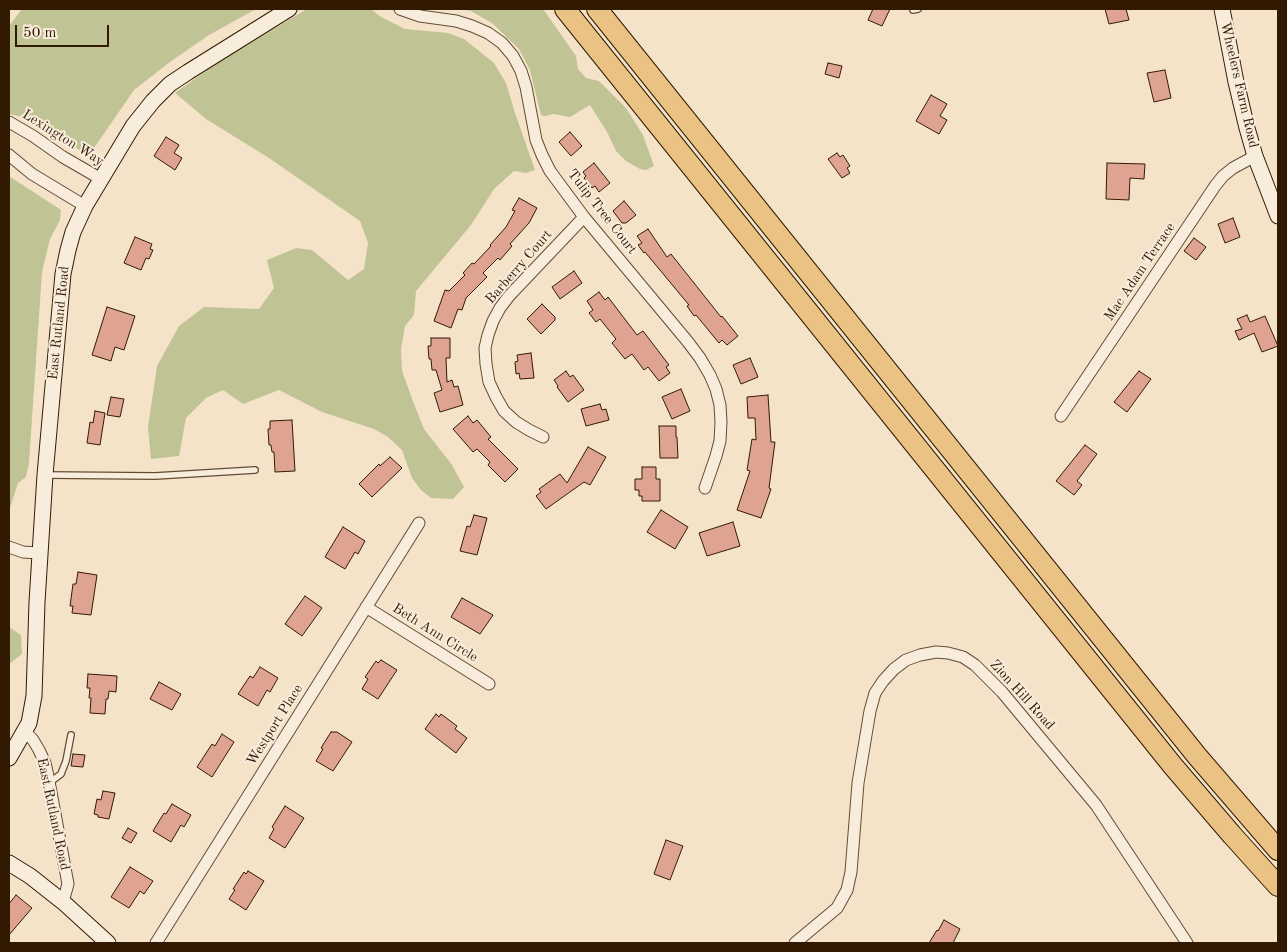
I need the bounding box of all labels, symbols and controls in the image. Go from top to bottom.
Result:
scale bar [18,15,111,47]
street label: Wheelers Farm Road [1216,20,1262,150]
text: 50 m [23,26,57,41]
street label: Lexington Way [19,106,107,170]
street label: Tulip Tree Court [564,166,640,258]
street label: Mac Adam Terrace [1101,220,1179,324]
street label: Barberry Court [482,226,556,308]
street label: East Rutland Road [45,265,73,381]
street label: Beth Ann Circle [389,600,481,666]
street label: Zion Hill Road [986,656,1058,734]
street label: Westport Place [243,681,307,769]
street label: East Rutland Road [33,756,73,872]

